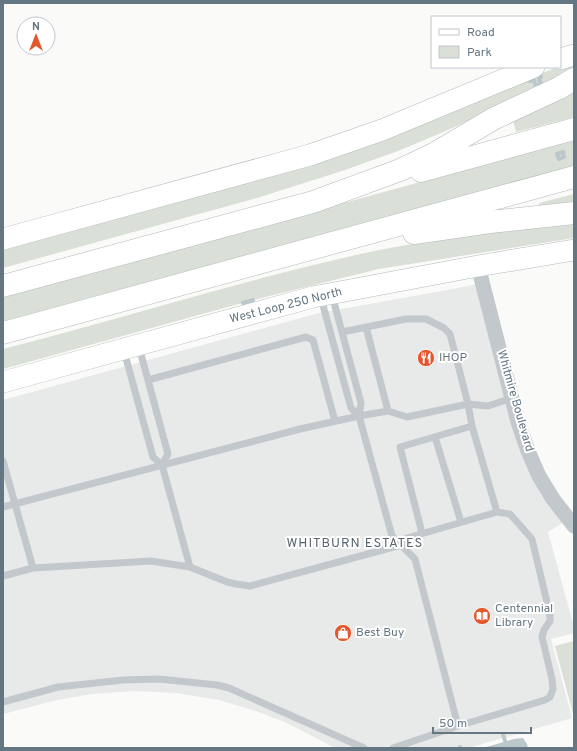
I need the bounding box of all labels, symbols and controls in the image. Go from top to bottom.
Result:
north arrow [16,16,56,56]
legend [431,16,561,68]
text: N [32,20,40,34]
text: Road [467,25,495,41]
text: Park [467,45,492,61]
street label: West Loop 250 North [228,284,344,328]
restaurant icon: IHOP [416,348,436,368]
street label: Whitmire Boulevard [493,348,537,454]
place label: IHOP [439,350,467,366]
district label: WHITBURN ESTATES [287,536,423,552]
place label: Centennial Library [495,601,553,631]
library icon: Centennial Library [472,606,492,626]
shop icon: Best Buy [333,623,353,643]
place label: Best Buy [356,625,404,641]
scale bar [433,709,531,735]
text: 50 m [439,716,467,732]

